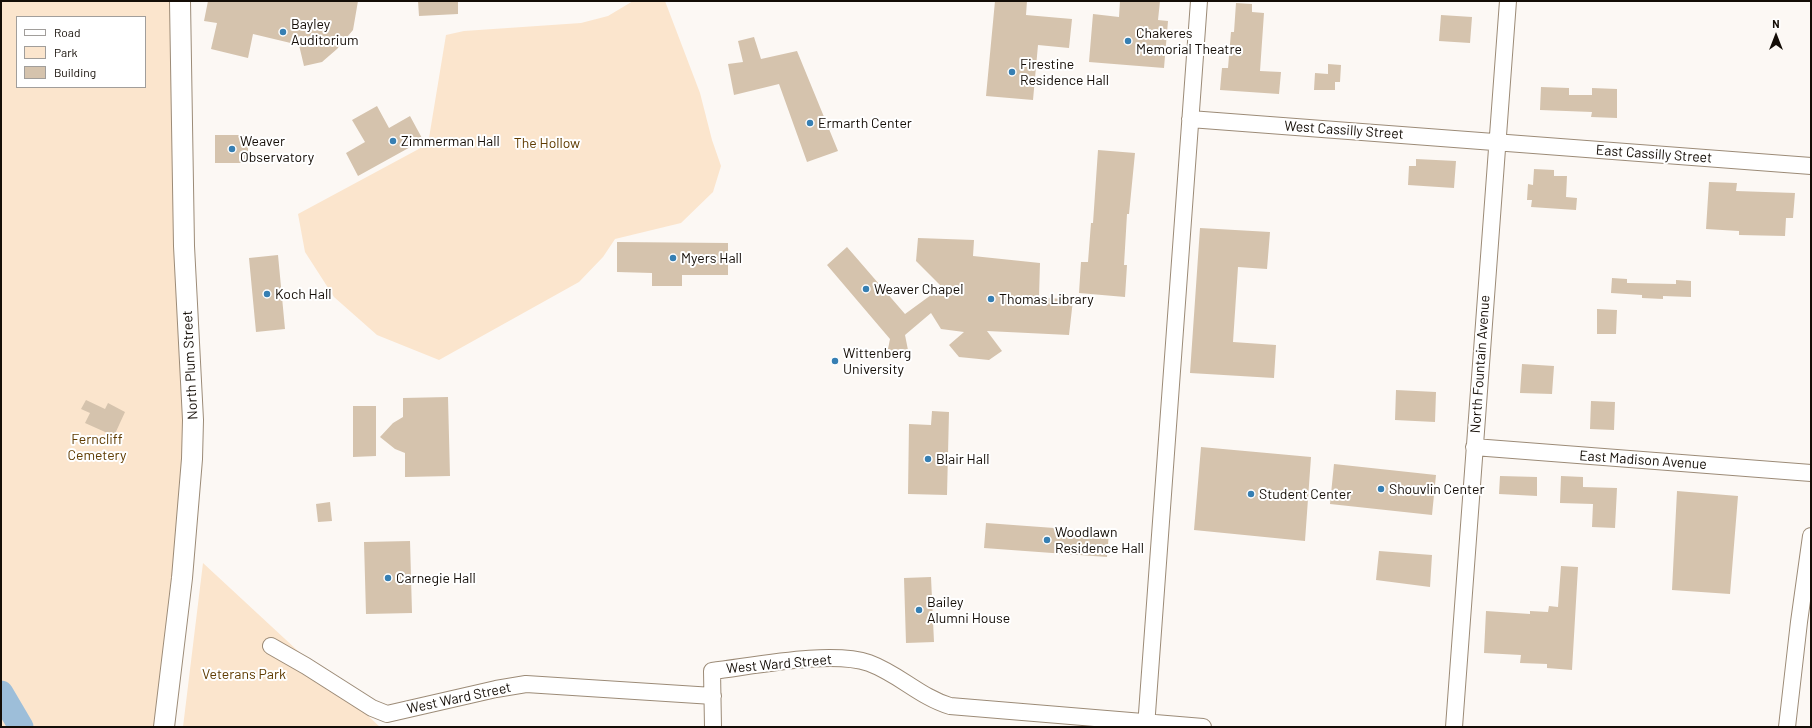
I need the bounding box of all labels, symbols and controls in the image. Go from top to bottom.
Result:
legend [16,16,146,88]
place label: Bayley Auditorium [291,16,358,48]
north arrow [1756,16,1796,56]
text: N [1772,17,1780,30]
text: Road [54,25,81,39]
place label: Chakeres Memorial Theatre [1136,25,1242,58]
marker: Bayley Auditorium [278,27,288,37]
marker: Chakeres Memorial Theatre [1123,36,1133,46]
text: Park [54,45,78,59]
place label: Firestine Residence Hall [1020,56,1109,88]
text: Building [54,65,96,79]
marker: Firestine Residence Hall [1007,67,1017,77]
place label: Ermarth Center [818,115,912,131]
street label: West Cassilly Street [1284,117,1404,143]
marker: Ermarth Center [805,118,815,128]
place label: Weaver Observatory [240,133,314,166]
place label: Zimmerman Hall [401,133,500,149]
park label: The Hollow [514,135,580,151]
marker: Zimmerman Hall [388,136,398,146]
street label: East Cassilly Street [1595,142,1713,166]
marker: Weaver Observatory [227,144,237,154]
place label: Myers Hall [681,250,742,266]
marker: Myers Hall [668,253,678,263]
place label: Weaver Chapel [874,281,963,297]
marker: Weaver Chapel [861,284,871,294]
place label: Koch Hall [275,286,331,302]
marker: Koch Hall [262,289,272,299]
place label: Thomas Library [999,291,1094,307]
marker: Thomas Library [986,294,996,304]
street label: North Fountain Avenue [1467,294,1493,434]
street label: North Plum Street [179,310,201,420]
place label: Wittenberg University [843,345,911,378]
marker: Wittenberg University [830,356,840,366]
park label: Ferncliff Cemetery [67,431,127,464]
street label: East Madison Avenue [1579,447,1707,473]
place label: Blair Hall [936,451,989,467]
marker: Blair Hall [923,454,933,464]
place label: Shouvlin Center [1389,481,1484,497]
marker: Shouvlin Center [1376,484,1386,494]
place label: Student Center [1259,486,1351,502]
marker: Student Center [1246,489,1256,499]
place label: Woodlawn Residence Hall [1055,524,1144,556]
marker: Woodlawn Residence Hall [1042,535,1052,545]
place label: Carnegie Hall [396,570,476,586]
marker: Carnegie Hall [383,573,393,583]
place label: Bailey Alumni House [927,594,1010,626]
marker: Bailey Alumni House [914,605,924,615]
street label: West Ward Street [725,651,833,677]
park label: Veterans Park [202,666,286,682]
street label: West Ward Street [405,679,513,717]

